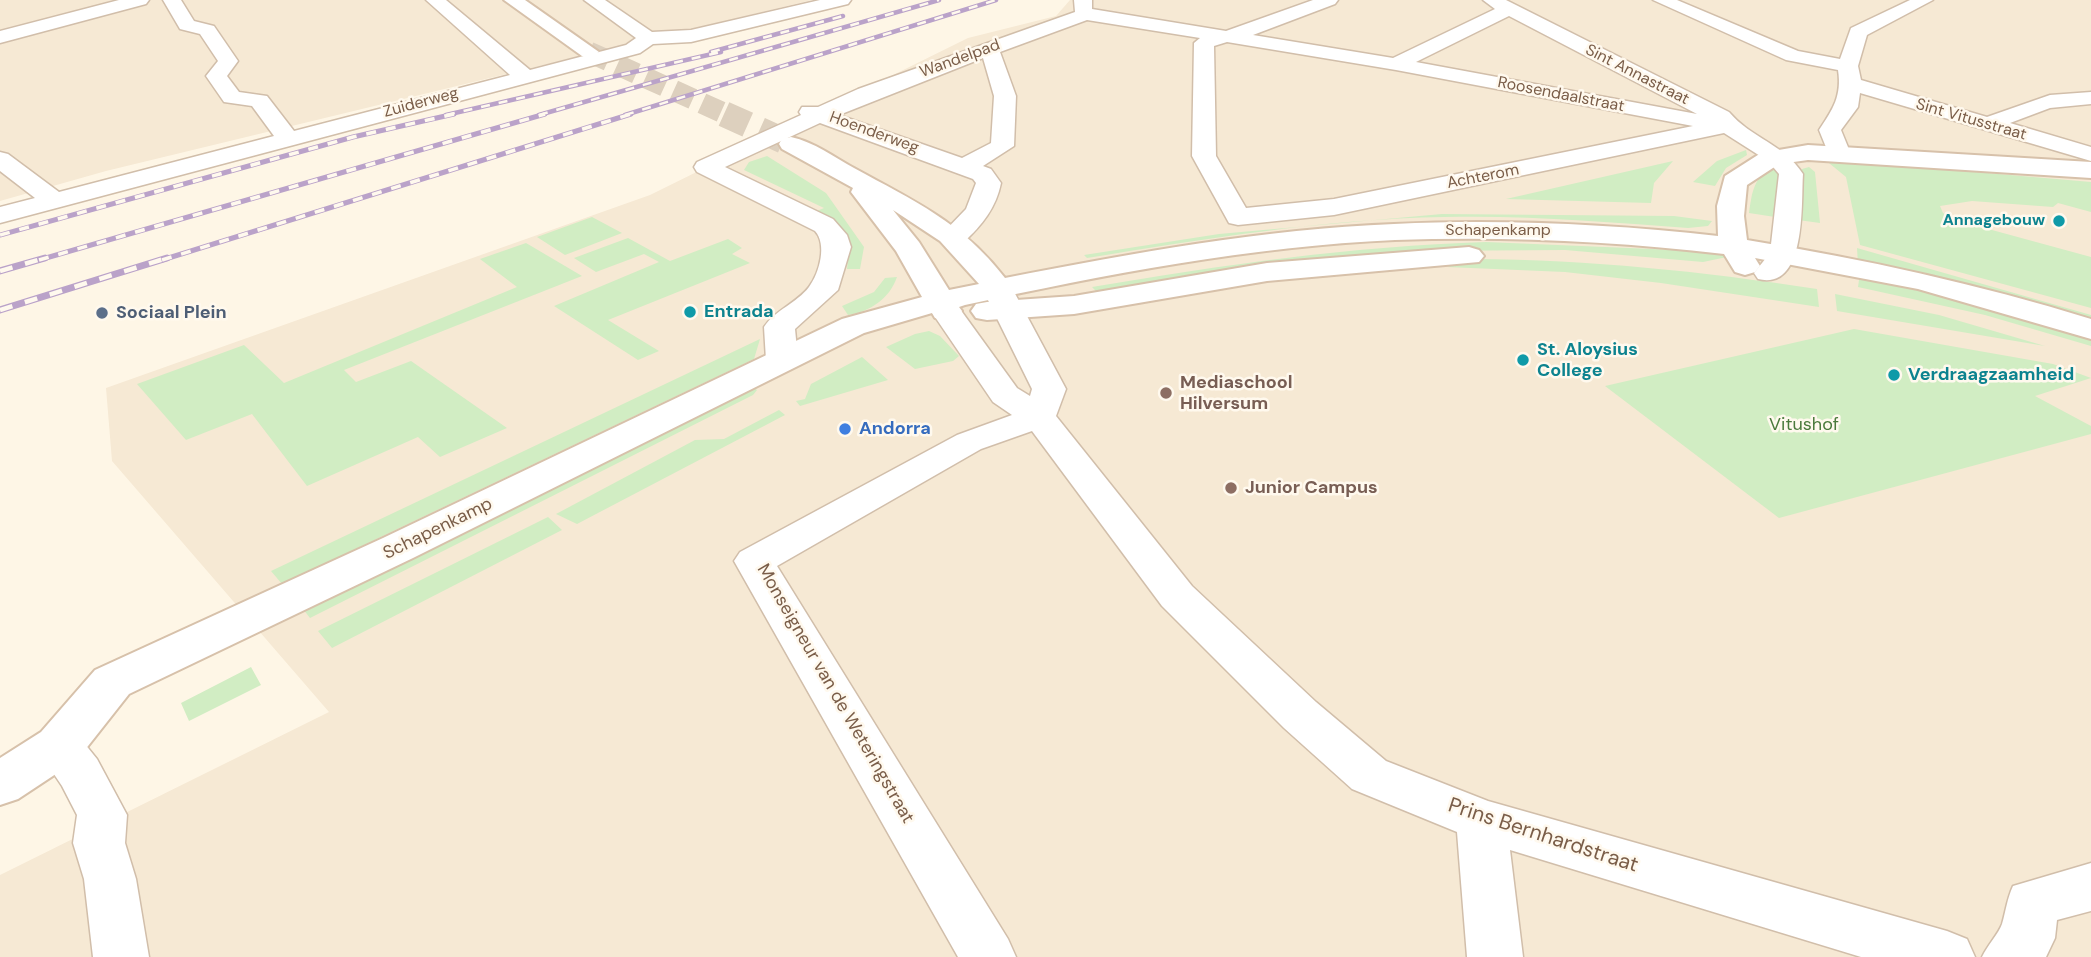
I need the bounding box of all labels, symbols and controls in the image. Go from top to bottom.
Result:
street label: Wandelpad [917,36,1003,82]
street label: Sint Annastraat [1582,41,1692,109]
street label: Roosendaalstraat [1496,73,1626,117]
street label: Zuiderweg [382,84,460,122]
street label: Sint Vitusstraat [1913,95,2029,145]
street label: Hoenderweg [827,108,921,158]
street label: Achterom [1445,161,1521,193]
place label: Annagebouw [1942,211,2045,231]
marker: Annagebouw [2051,213,2067,229]
street label: Schapenkamp [1445,221,1551,241]
place label: Entrada [704,301,774,323]
place label: Sociaal Plein [116,302,227,324]
marker: Entrada [682,304,698,320]
marker: Sociaal Plein [94,305,110,321]
place label: St. Aloysius College [1537,339,1638,382]
marker: St. Aloysius College [1515,352,1531,368]
place label: Verdraagzaamheid [1908,364,2074,386]
marker: Verdraagzaamheid [1886,367,1902,383]
place label: Mediaschool Hilversum [1180,372,1292,414]
marker: Mediaschool Hilversum [1158,385,1174,401]
park label: Vitushof [1769,414,1839,436]
place label: Andorra [859,418,931,440]
marker: Andorra [837,421,853,437]
place label: Junior Campus [1245,477,1378,499]
marker: Junior Campus [1223,480,1239,496]
street label: Schapenkamp [380,493,496,565]
street label: Monseigneur van de Weteringstraat [752,560,918,828]
street label: Prins Bernhardstraat [1445,793,1641,879]

